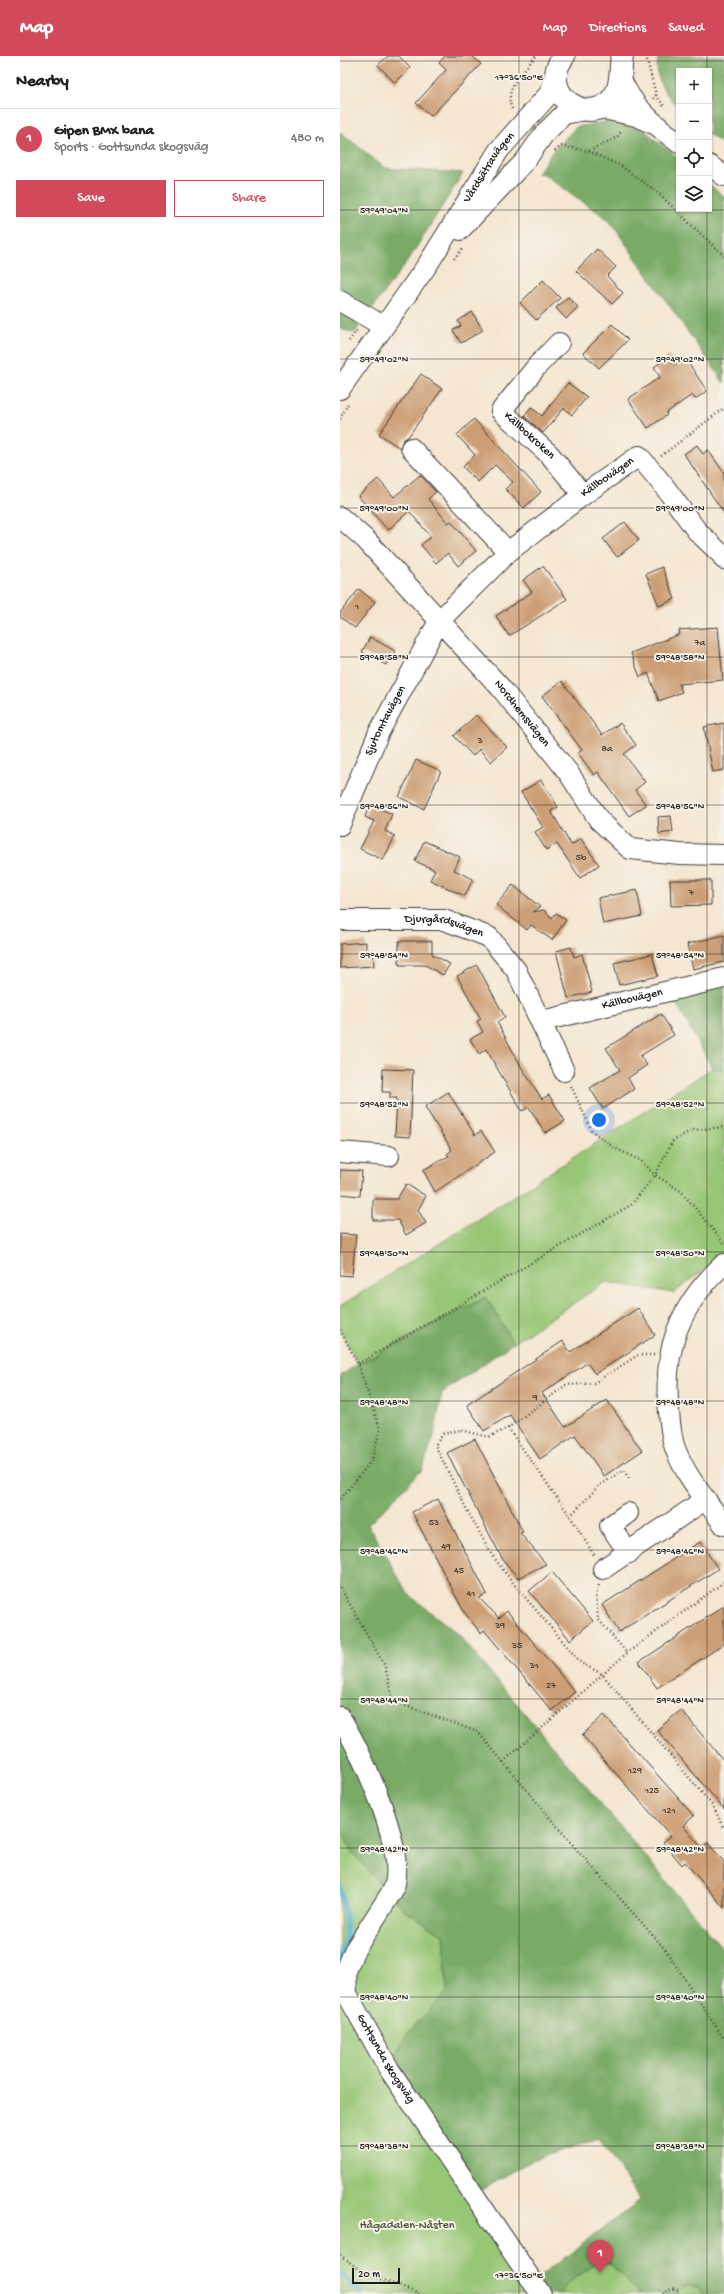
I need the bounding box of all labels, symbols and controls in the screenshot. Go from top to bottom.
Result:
text: Map [20,17,53,40]
text: Map [543,20,567,37]
text: Directions [589,20,646,37]
text: Saved [668,20,704,37]
map controls [676,68,712,212]
button: + [676,68,712,104]
text: Nearby [16,72,69,92]
text: 17°36'50"E [494,72,544,84]
button: − [676,104,712,140]
text: Gipen BMX bana [54,122,154,140]
street label: Vårdsätravägen [460,129,518,207]
text: 1 [26,131,32,146]
text: 480 m [291,131,324,146]
text: Sports · Gottsunda skogsväg [54,140,209,155]
button: locate [676,140,712,176]
button: layers [676,176,712,212]
button: Save [16,180,166,217]
button: Share [174,180,324,217]
text: 59°49'04"N [360,205,409,217]
text: 59°49'02"N [360,354,409,366]
text: 59°49'02"N [656,354,705,366]
street label: Källbokroken [500,409,558,463]
street label: Källbovägen [578,454,637,501]
text: 59°49'00"N [359,503,409,515]
text: 59°49'00"N [655,503,705,515]
house number: 1 [354,601,359,613]
house number: 7a [694,637,706,649]
text: 59°48'58"N [360,652,409,664]
text: 59°48'58"N [656,652,705,664]
street label: Nordhemsvägen [490,678,553,750]
street label: Sjutomtavägen [363,683,410,758]
house number: 3 [476,735,483,747]
house number: 8a [601,743,613,755]
text: 59°48'56"N [360,801,409,813]
text: 59°48'56"N [656,801,705,813]
house number: 5b [576,852,587,864]
house number: 7 [687,887,694,899]
street label: Djurgårdsvägen [403,913,486,941]
text: 59°48'54"N [360,950,409,962]
text: 59°48'54"N [656,950,705,962]
street label: Källbovägen [601,986,665,1014]
text: 59°48'52"N [360,1099,409,1111]
text: 59°48'52"N [656,1099,705,1111]
your location [589,1110,609,1130]
text: 59°48'50"N [359,1248,409,1260]
text: 59°48'50"N [655,1248,705,1260]
house number: 9 [531,1392,538,1404]
text: 59°48'48"N [360,1397,409,1409]
text: 59°48'48"N [656,1397,705,1409]
house number: 53 [429,1517,439,1529]
house number: 49 [441,1541,451,1553]
text: 59°48'46"N [360,1546,408,1558]
text: 59°48'46"N [656,1546,704,1558]
house number: 45 [454,1565,464,1577]
house number: 41 [467,1588,475,1600]
house number: 39 [494,1620,505,1632]
house number: 35 [511,1640,522,1652]
house number: 31 [528,1660,539,1672]
house number: 27 [546,1680,557,1692]
text: 59°48'44"N [360,1695,408,1707]
text: 59°48'44"N [656,1695,704,1707]
house number: 129 [627,1765,642,1777]
house number: 125 [644,1785,659,1797]
house number: 121 [662,1805,675,1817]
text: 59°48'42"N [360,1844,408,1856]
text: 59°48'42"N [656,1844,704,1856]
text: 59°48'40"N [360,1992,409,2004]
text: 59°48'40"N [656,1992,705,2004]
street label: Gottsunda skogsväg [353,2012,418,2107]
text: 59°48'38"N [360,2141,409,2153]
text: 59°48'38"N [656,2141,705,2153]
park label: Hågadalen-Nåsten [360,2219,455,2233]
pin: 1 [587,2240,613,2273]
scale bar [352,2266,400,2285]
text: 20 m [358,2269,380,2281]
text: 17°36'50"E [494,2270,544,2282]

